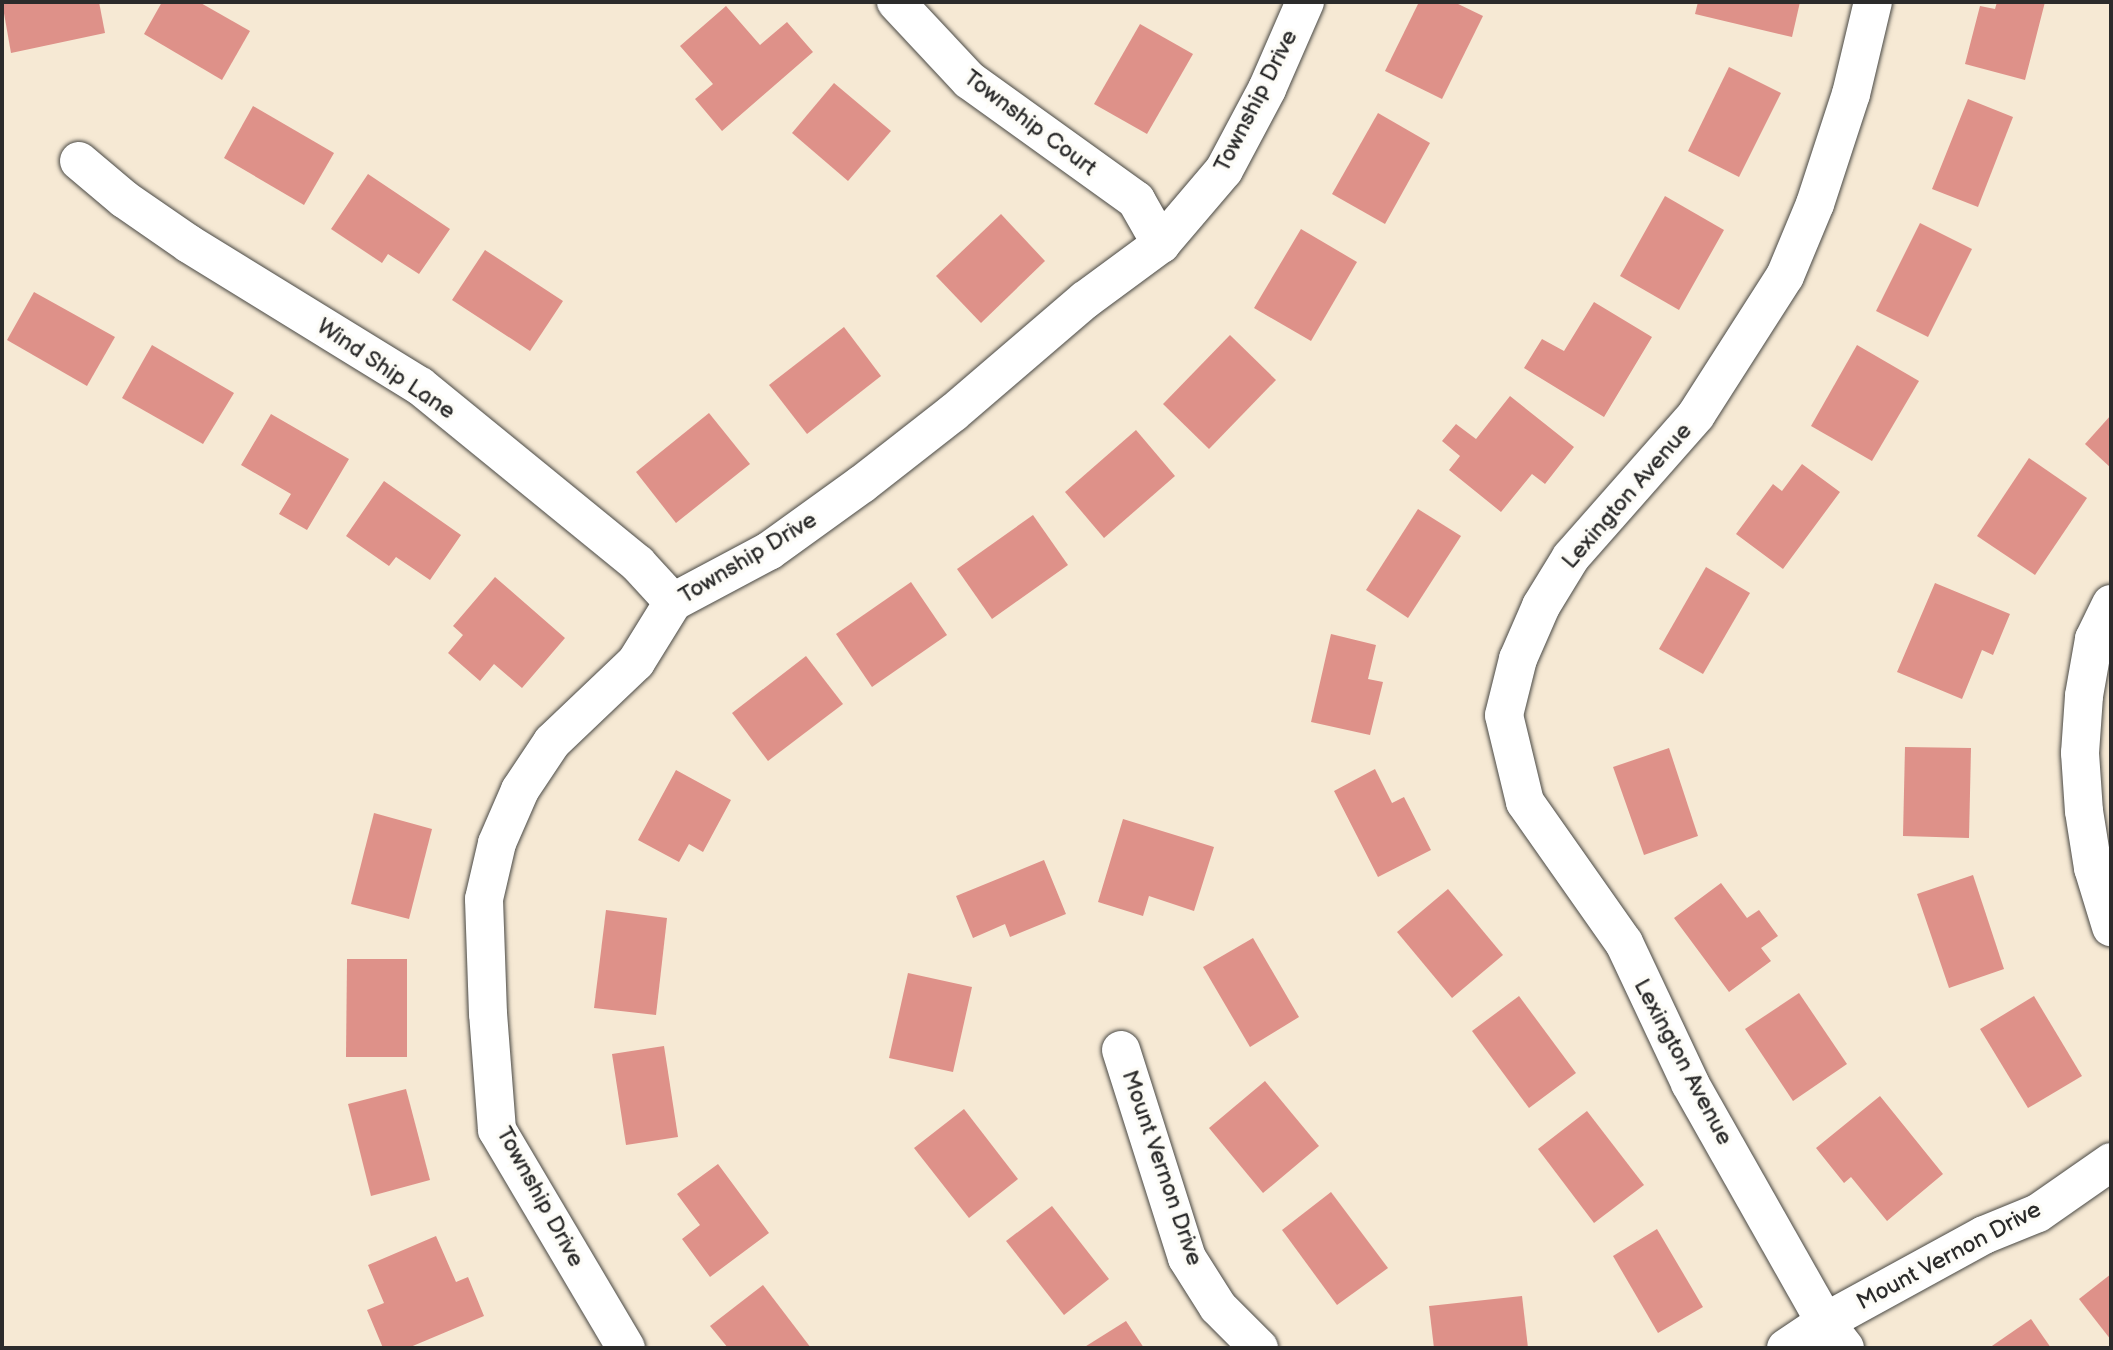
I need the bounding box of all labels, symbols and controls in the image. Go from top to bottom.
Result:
street label: Township Drive [1208,25,1304,177]
street label: Township Court [958,64,1102,182]
street label: Wind Ship Lane [311,312,461,426]
street label: Lexington Avenue [1556,417,1698,575]
street label: Township Drive [674,506,822,610]
street label: Lexington Avenue [1628,974,1738,1150]
street label: Mount Vernon Drive [1116,1066,1208,1270]
street label: Township Drive [490,1122,590,1272]
street label: Mount Vernon Drive [1852,1196,2046,1316]

